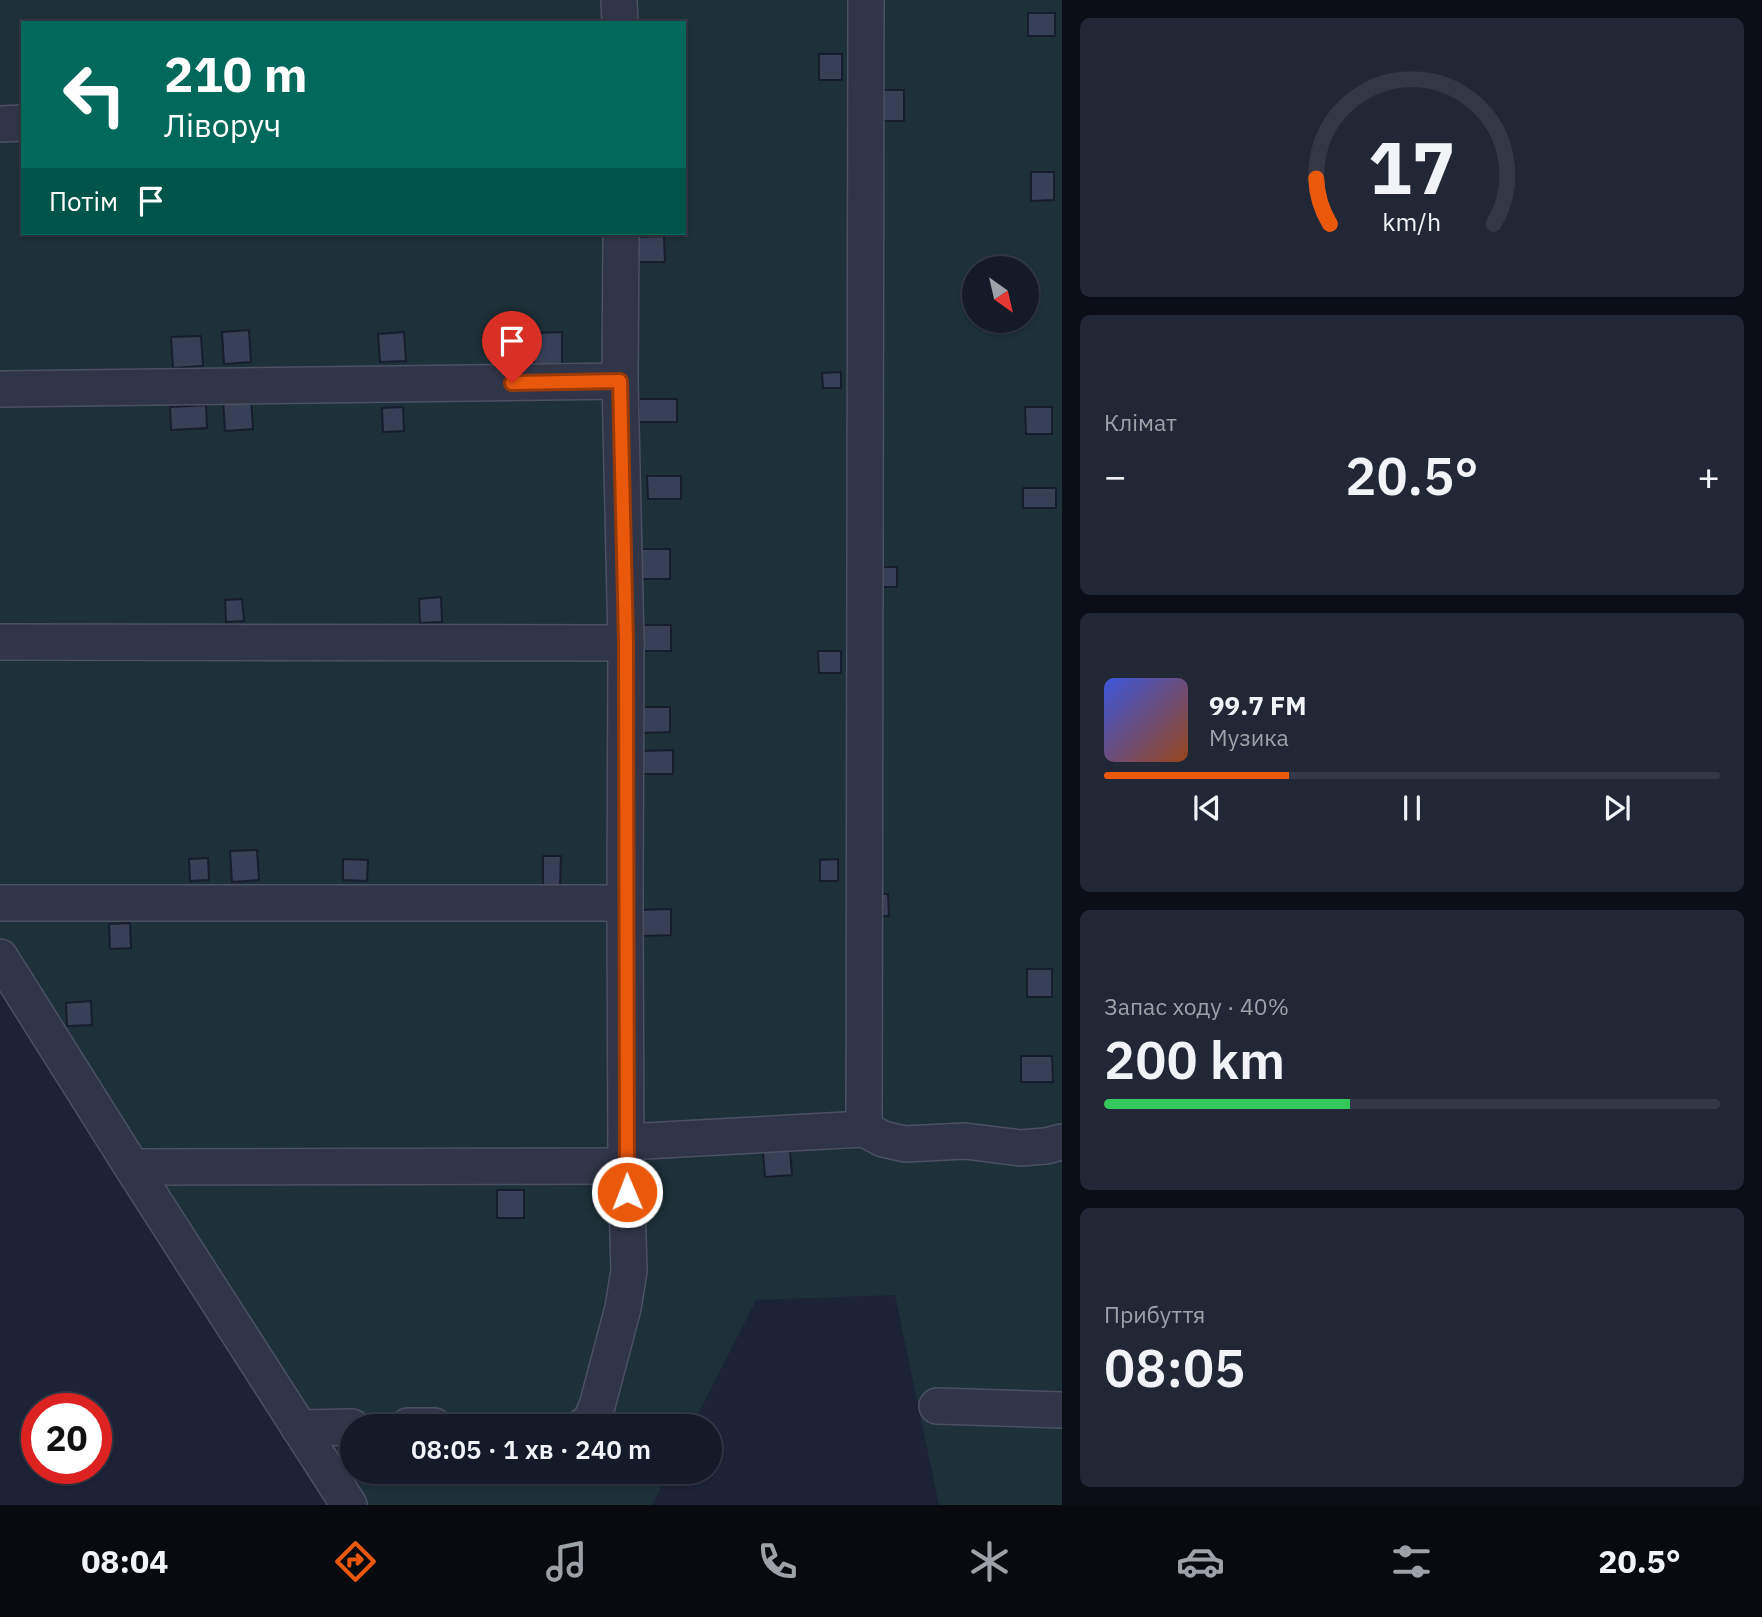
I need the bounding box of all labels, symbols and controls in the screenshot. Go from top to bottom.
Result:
text: 210 m [164,42,308,105]
icon: left [49,49,140,140]
text: Ліворуч [164,104,281,146]
text: 17 [1368,119,1456,214]
icon: arrive [132,182,170,220]
text: Потім [49,184,118,218]
text: km/h [1383,205,1441,238]
north arrow [962,256,1040,332]
map controls [962,256,1039,333]
pin [482,311,542,383]
icon: arrive [493,322,531,360]
text: Клімат [1104,407,1177,437]
text: 20.5° [1345,442,1479,509]
text: − [1104,451,1127,500]
text: + [1697,451,1720,500]
text: 99.7 FM [1209,688,1307,722]
text: Музика [1209,722,1289,752]
icon: previous [1188,789,1226,827]
icon: pause [1393,789,1431,827]
icon: next [1598,789,1636,827]
text: Запас ходу · 40% [1104,991,1289,1021]
text: 200 km [1104,1026,1285,1093]
position arrow [590,1155,664,1229]
text: Прибуття [1104,1299,1205,1329]
text: 08:05 [1104,1334,1245,1401]
speed limit sign: 20 [21,1393,112,1484]
text: 08:05 · 1 хв · 240 m [411,1432,651,1466]
icon: directions [331,1537,380,1586]
icon: music [542,1537,591,1586]
icon: phone [753,1537,802,1586]
icon: climate [965,1537,1014,1586]
icon: car [1176,1537,1225,1586]
icon: filters [1387,1537,1436,1586]
text: 08:04 [81,1540,169,1582]
text: 20.5° [1598,1540,1681,1582]

